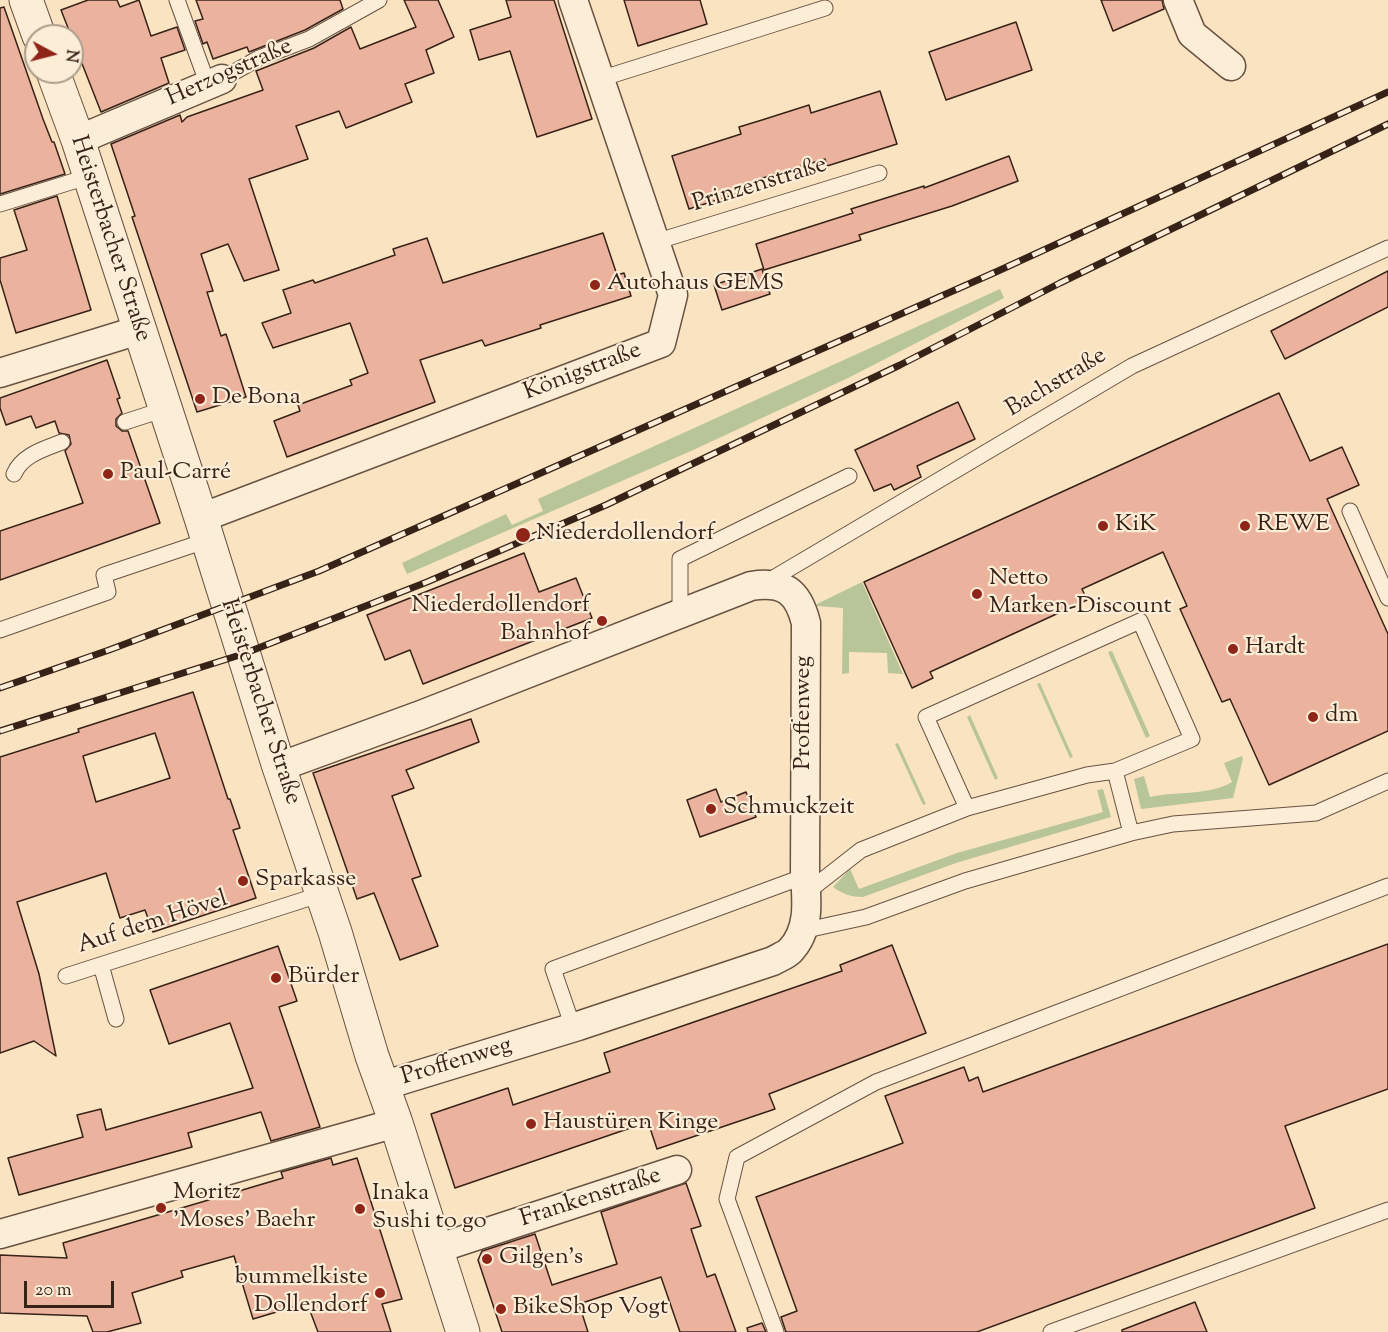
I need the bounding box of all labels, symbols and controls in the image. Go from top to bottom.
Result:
north arrow [24,24,84,84]
street label: Herzogstraße [163,33,297,115]
text: N [58,48,83,64]
street label: Heisterbacher Straße [62,132,156,346]
street label: Prinzenstraße [689,152,831,220]
place label: Autohaus GEMS [607,271,784,299]
marker: Autohaus GEMS [588,278,602,292]
street label: Königstraße [520,337,646,409]
street label: Bachstraße [1001,343,1113,425]
place label: De Bona [212,385,301,413]
marker: De Bona [193,392,207,406]
place label: Paul-Carré [120,460,231,488]
marker: Paul-Carré [101,467,115,481]
place label: KiK [1115,512,1157,540]
place label: REWE [1257,512,1330,540]
marker: KiK [1096,519,1110,533]
marker: REWE [1238,519,1252,533]
place label: Niederdollendorf [536,521,715,549]
marker: Niederdollendorf [514,526,532,544]
place label: Netto Marken-Discount [989,566,1172,622]
marker: Netto Marken-Discount [970,587,984,601]
place label: Niederdollendorf Bahnhof [411,593,590,649]
street label: Heisterbacher Straße [212,595,306,809]
marker: Niederdollendorf Bahnhof [595,614,609,628]
place label: Hardt [1245,635,1305,663]
marker: Hardt [1226,642,1240,656]
street label: Proffenweg [791,656,819,770]
place label: dm [1325,703,1358,731]
marker: dm [1306,710,1320,724]
place label: Schmuckzeit [723,795,855,823]
marker: Schmuckzeit [704,802,718,816]
place label: Sparkasse [255,867,356,895]
marker: Sparkasse [236,874,250,888]
street label: Auf dem Hövel [74,886,232,962]
place label: Bürder [288,964,359,992]
marker: Bürder [269,971,283,985]
street label: Proffenweg [398,1033,516,1093]
place label: Haustüren Kinge [543,1110,718,1138]
marker: Haustüren Kinge [524,1117,538,1131]
street label: Frankenstraße [517,1163,665,1235]
place label: Moritz 'Moses' Baehr [173,1180,315,1236]
place label: Inaka Sushi to go [372,1181,487,1237]
marker: Moritz 'Moses' Baehr [154,1201,168,1215]
marker: Inaka Sushi to go [353,1202,367,1216]
place label: Gilgen's [499,1245,583,1273]
marker: Gilgen's [480,1252,494,1266]
place label: bummelkiste Dollendorf [235,1265,368,1321]
scale bar [27,1269,117,1307]
text: 20 m [35,1278,72,1304]
marker: bummelkiste Dollendorf [373,1286,387,1300]
place label: BikeShop Vogt [513,1295,668,1323]
marker: BikeShop Vogt [494,1302,508,1316]

